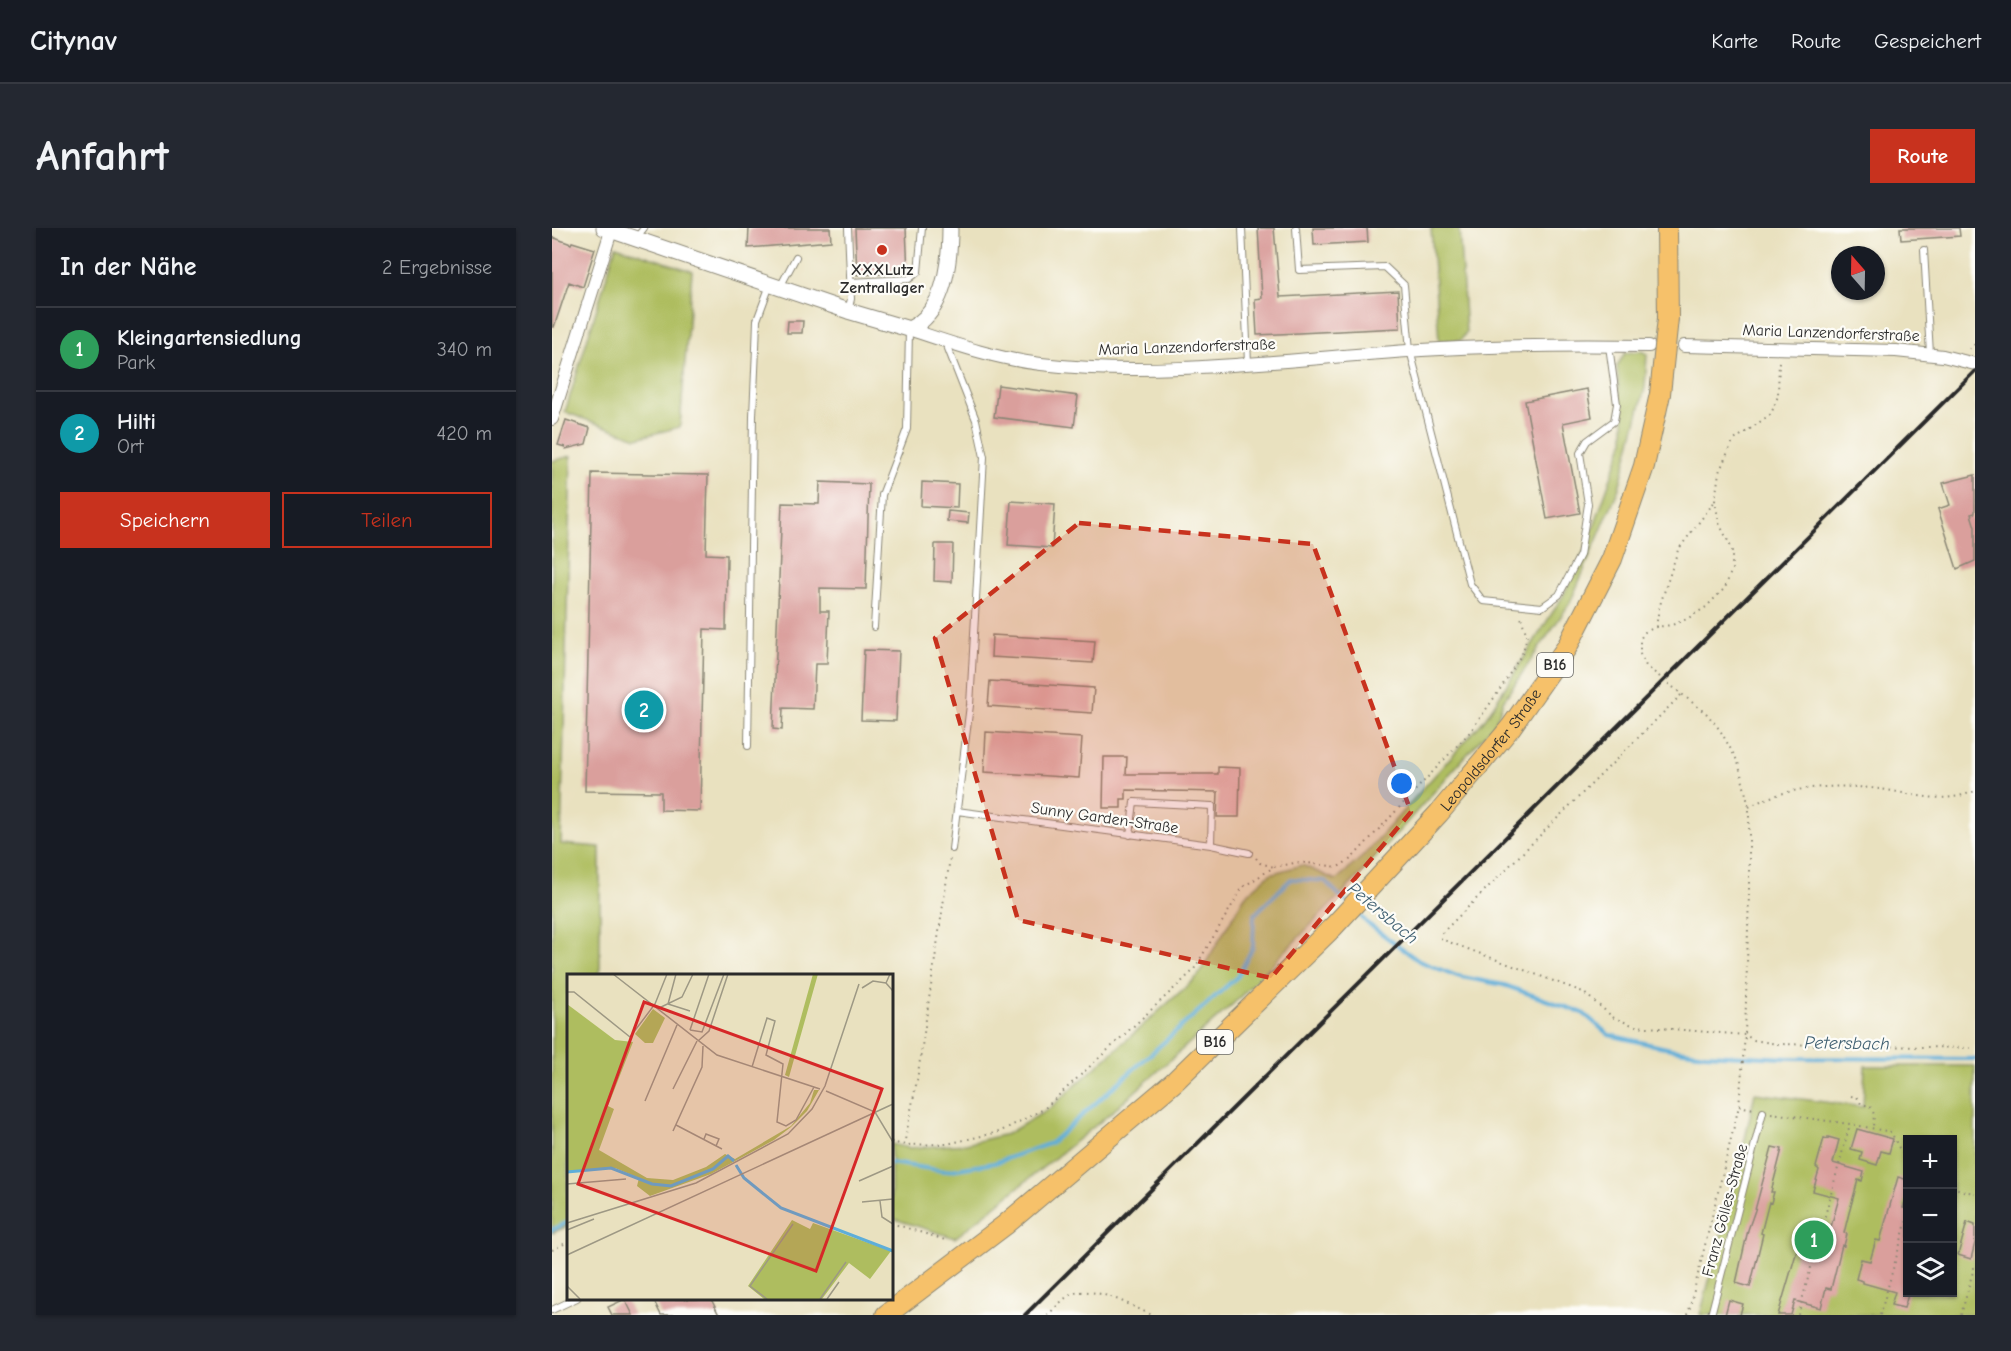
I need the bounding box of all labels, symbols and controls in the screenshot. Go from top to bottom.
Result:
text: Citynav [30,25,117,57]
text: Karte [1711,29,1758,53]
text: Route [1791,29,1841,53]
text: Gespeichert [1874,29,1981,53]
button: Route [1870,129,1975,183]
text: Anfahrt [36,132,169,181]
marker: XXXLutz Zentrallager [875,243,889,257]
north arrow [1831,246,1885,300]
text: In der Nähe [60,252,197,282]
text: 2 Ergebnisse [382,256,492,279]
place label: XXXLutz Zentrallager [840,261,924,297]
street label: Maria Lanzendorferstraße [1742,321,1920,345]
text: Kleingartensiedlung [117,325,302,351]
street label: Maria Lanzendorferstraße [1098,335,1276,359]
text: 1 [76,338,83,361]
text: 340 m [437,338,492,361]
text: Park [117,351,155,374]
text: Hilti [117,409,156,435]
text: 2 [75,422,84,445]
text: 420 m [436,422,492,445]
text: Ort [117,435,144,458]
button: Speichern [60,492,270,548]
button: Teilen [282,492,492,548]
road number: B16 [1537,653,1573,677]
street label: Leopoldsdorfer Straße [1437,685,1545,815]
pin: 2 [624,688,664,732]
your location [1387,769,1416,798]
street label: Sunny Garden-Straße [1030,799,1180,837]
water label: Petersbach [1343,878,1422,949]
inset map [567,974,892,1300]
road number: B16 [1197,1030,1233,1054]
water label: Petersbach [1804,1032,1890,1055]
map controls [1903,1135,1957,1297]
button: + [1903,1135,1957,1189]
street label: Franz Gölles-Straße [1699,1142,1751,1279]
button: − [1903,1189,1957,1243]
pin: 1 [1794,1218,1834,1262]
button: layers [1903,1243,1957,1297]

